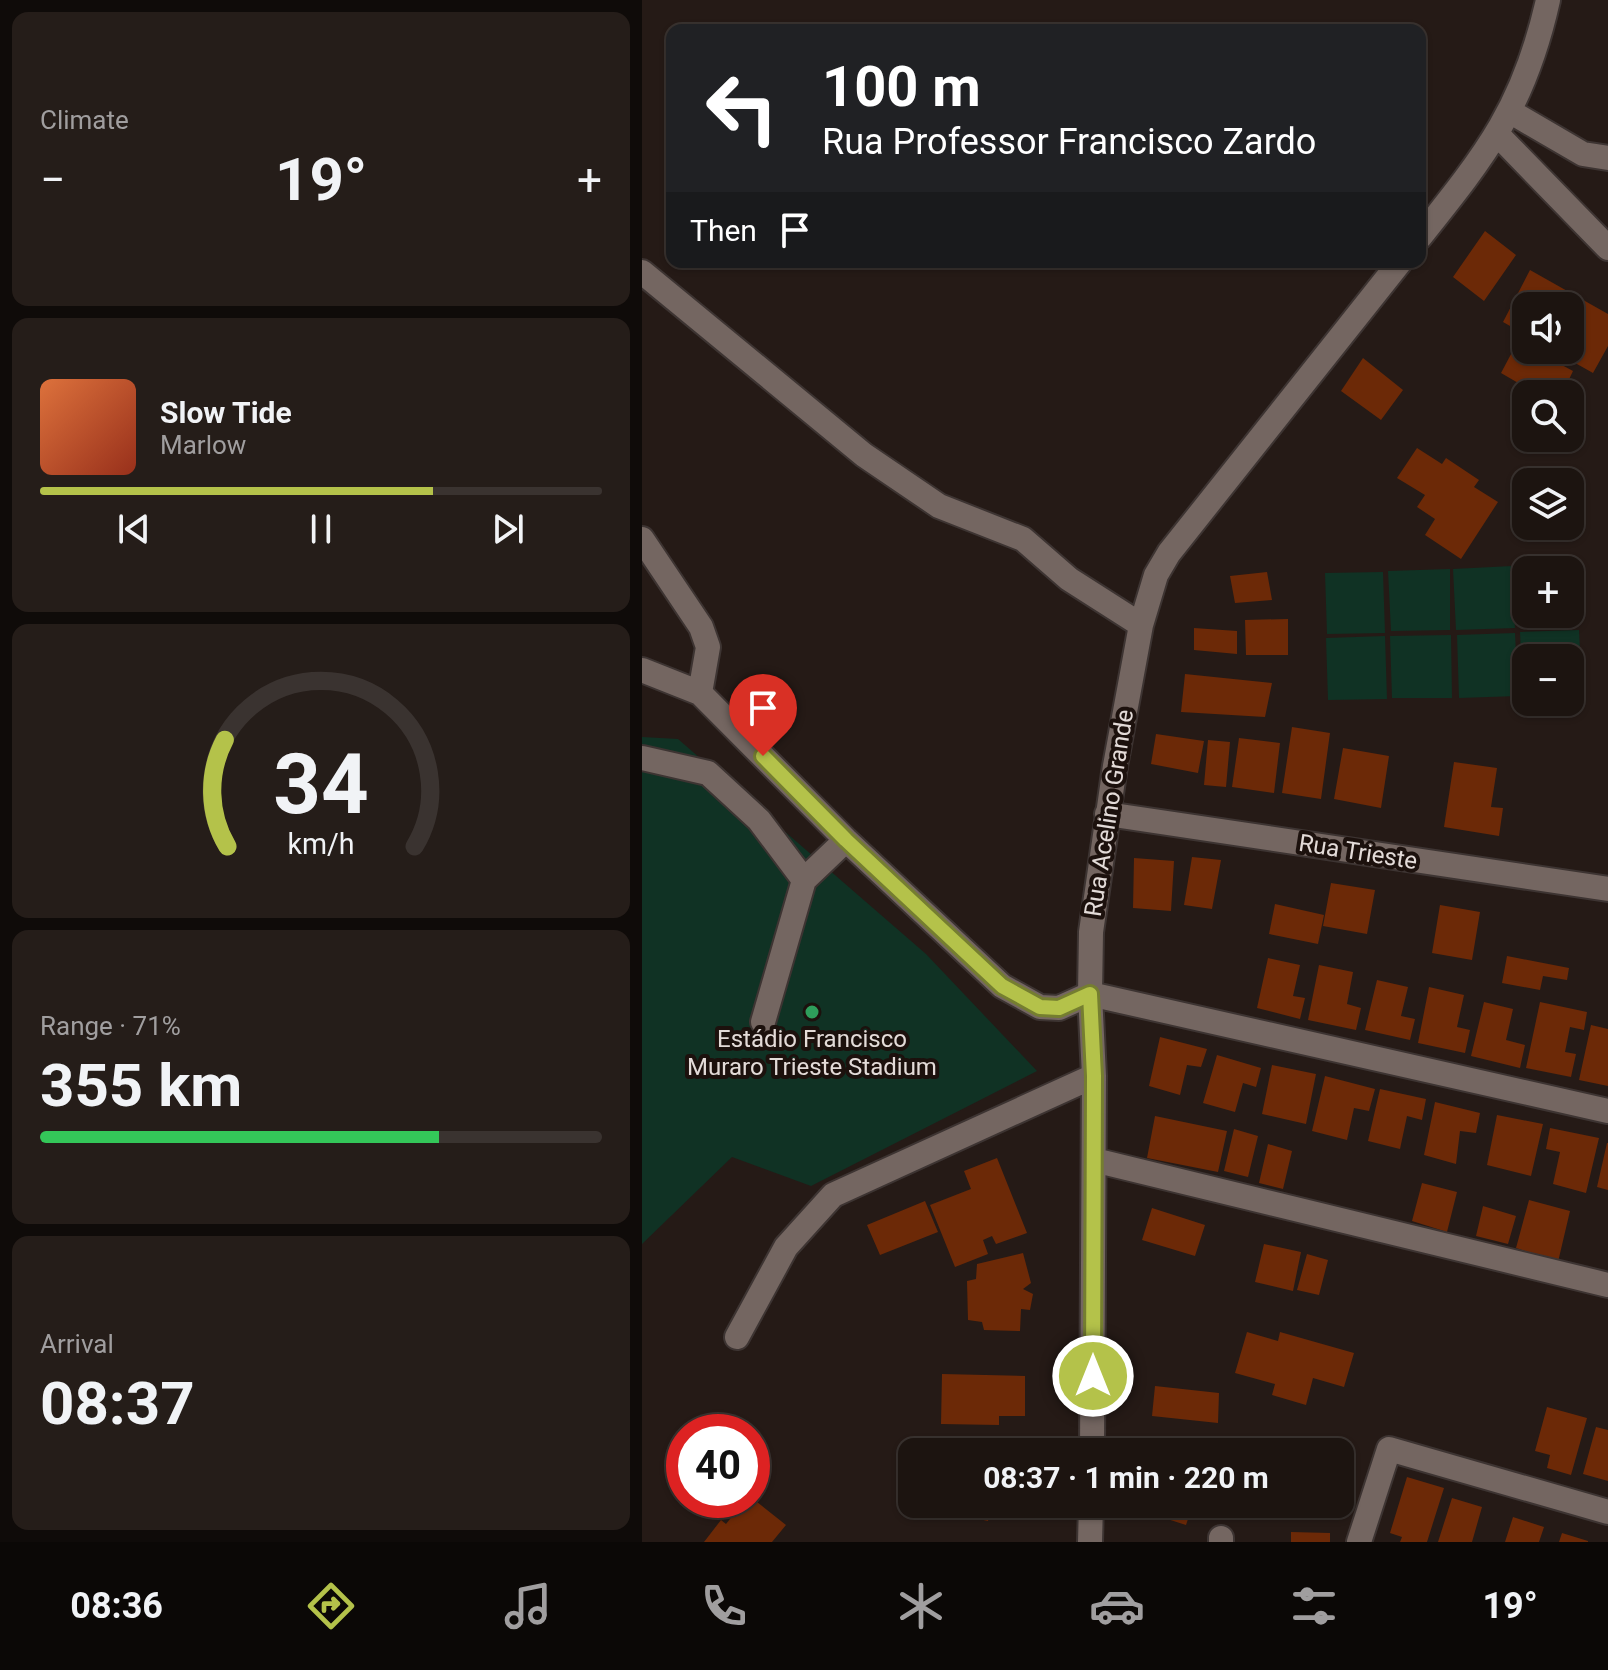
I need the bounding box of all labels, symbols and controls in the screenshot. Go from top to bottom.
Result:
text: 100 m [822,54,981,120]
icon: left [690,56,794,160]
text: Climate [40,105,129,135]
text: Rua Professor Francisco Zardo [822,121,1316,163]
text: 19° [275,144,367,215]
text: − [40,154,65,206]
text: + [577,154,602,206]
icon: arrive [773,208,817,252]
text: Then [690,213,757,248]
map controls [1512,292,1584,716]
button: sound [1512,292,1584,364]
button: search [1512,380,1584,452]
text: Slow Tide [160,395,292,430]
text: Marlow [160,430,246,460]
button: layers [1512,468,1584,540]
icon: previous [112,507,156,551]
icon: pause [299,507,343,551]
icon: next [486,507,530,551]
button: + [1512,556,1584,628]
button: − [1512,644,1584,716]
pin [729,674,797,756]
icon: arrive [741,686,785,730]
street label: Rua Acelino Grande [1079,708,1139,918]
text: 34 [273,736,369,833]
text: km/h [287,827,355,861]
street label: Rua Trieste [1297,829,1419,875]
marker: Estádio Francisco Muraro Trieste Stadium [803,1003,821,1021]
text: Range · 71% [40,1011,181,1041]
place label: Estádio Francisco Muraro Trieste Stadium [687,1025,937,1081]
text: 355 km [40,1050,242,1121]
text: Arrival [40,1329,114,1359]
position arrow [1051,1334,1135,1418]
text: 08:37 [40,1368,195,1439]
speed limit sign: 40 [666,1414,770,1518]
text: 08:37 · 1 min · 220 m [983,1460,1269,1495]
icon: directions [303,1578,359,1634]
icon: music [500,1578,556,1634]
icon: phone [696,1578,752,1634]
icon: climate [893,1578,949,1634]
icon: car [1089,1578,1145,1634]
icon: filters [1286,1578,1342,1634]
text: 08:36 [70,1585,163,1627]
text: 19° [1482,1585,1538,1627]

